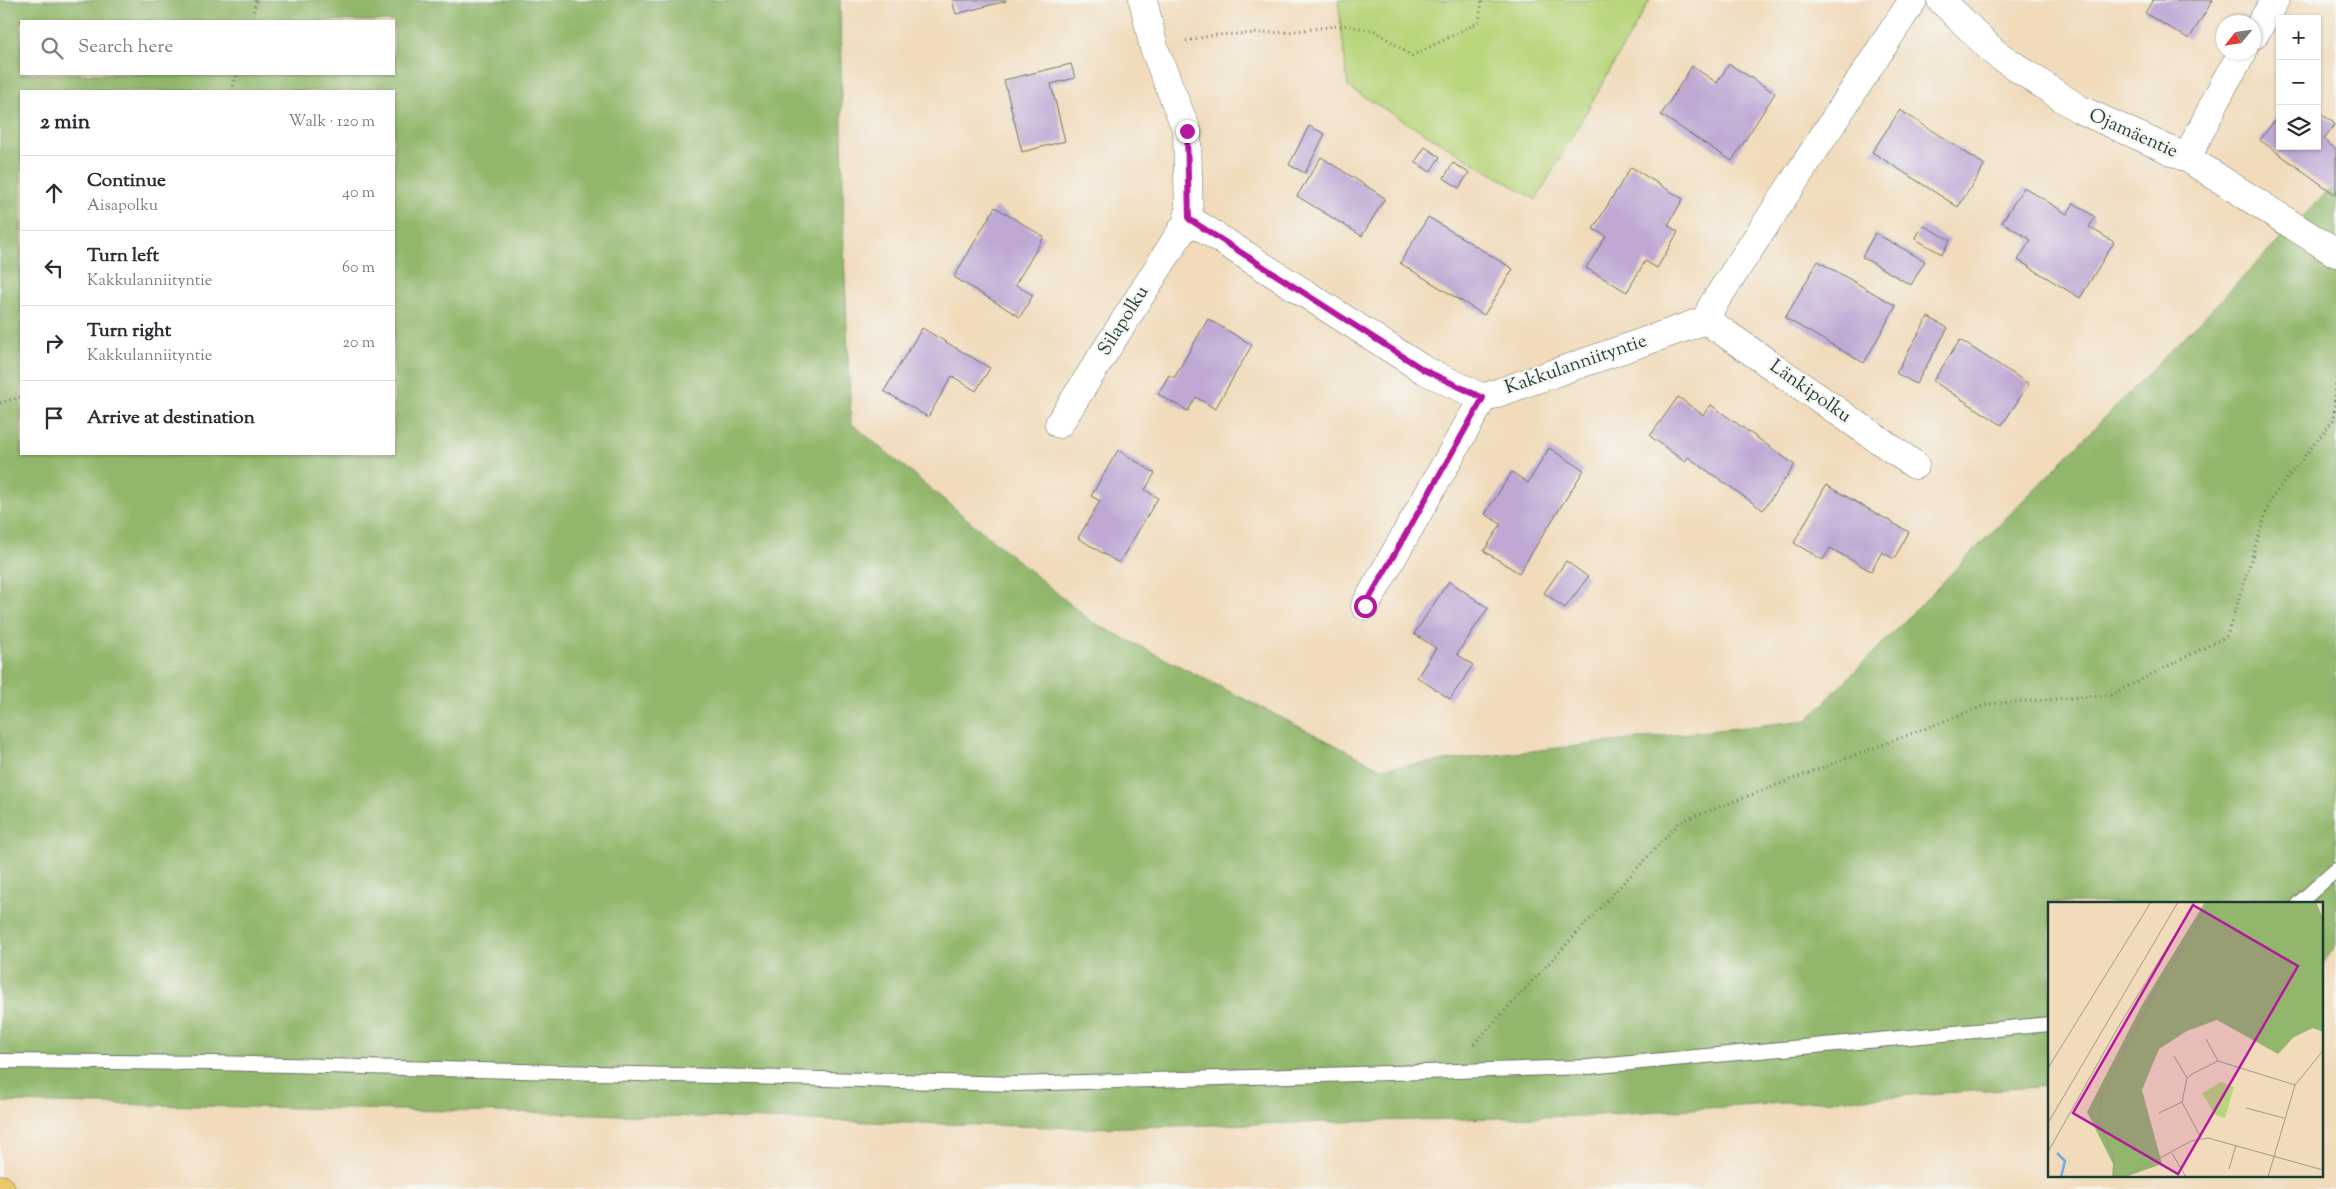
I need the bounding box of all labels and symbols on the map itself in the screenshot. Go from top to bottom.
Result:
north arrow [2216,15,2261,60]
street label: Ojamäentie [2084,102,2182,166]
route end [1176,120,1199,143]
street label: Silapolku [1092,281,1156,361]
street label: Kakkulanniityntie [1501,328,1651,402]
street label: Länkipolku [1764,354,1856,430]
route start [1354,595,1377,618]
inset map [2048,902,2324,1176]

